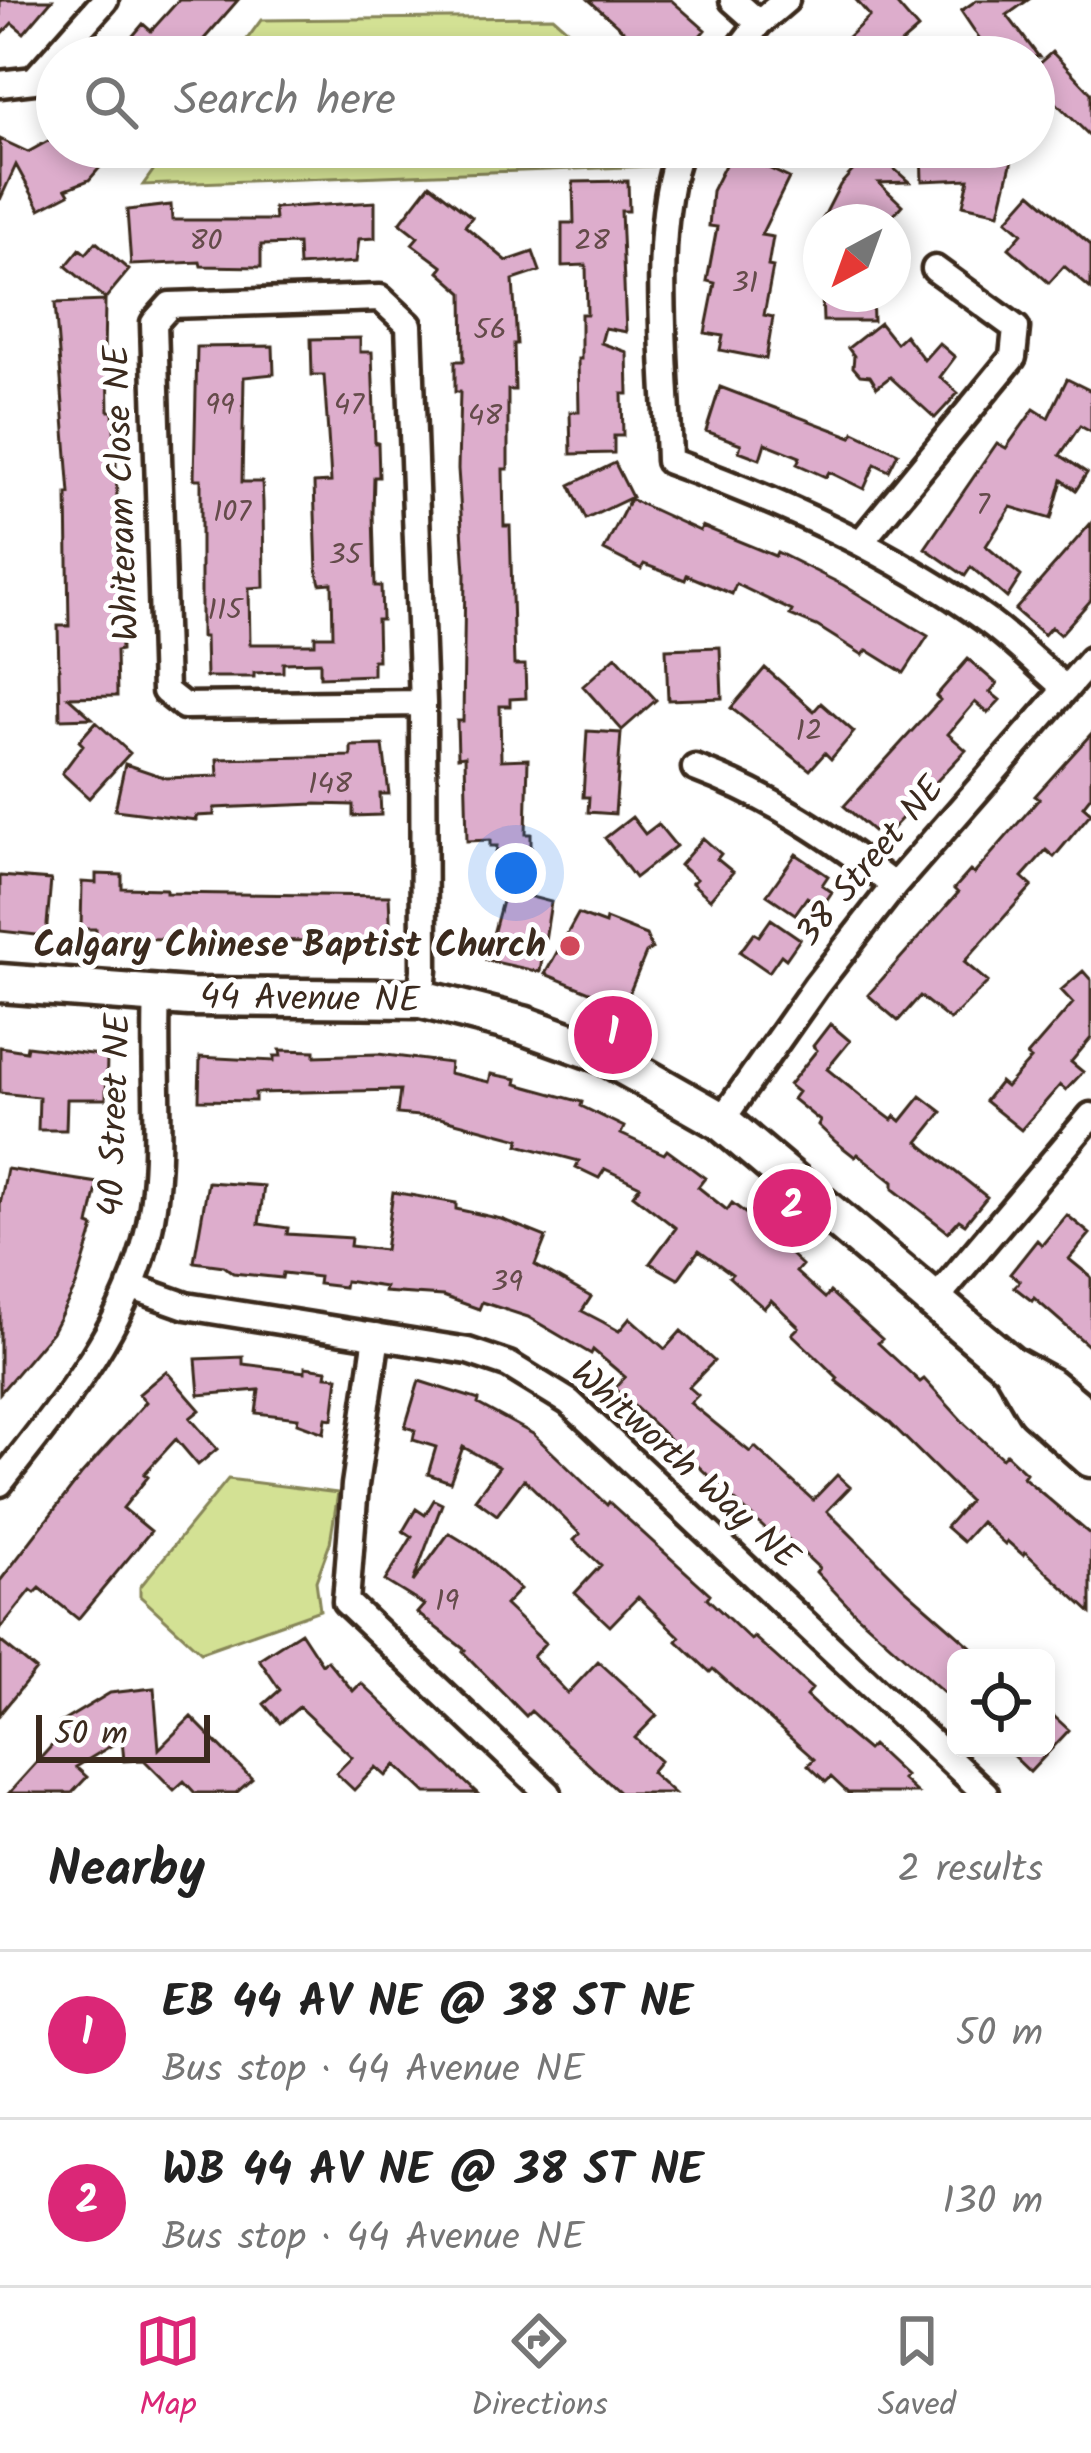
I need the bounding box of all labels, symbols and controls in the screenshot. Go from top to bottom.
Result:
search box [36,36,1055,168]
text: Search here [174,66,396,138]
icon: search [78,69,144,135]
north arrow [803,204,911,312]
house number: 80 [189,218,223,266]
house number: 28 [574,218,611,266]
house number: 31 [732,260,758,308]
house number: 56 [474,307,506,355]
street label: Whiteram Close NE [89,343,157,642]
house number: 99 [205,382,235,430]
house number: 47 [334,382,365,430]
house number: 48 [468,393,503,441]
house number: 7 [976,482,991,530]
house number: 107 [213,489,252,537]
house number: 35 [328,532,364,580]
house number: 115 [208,587,244,635]
house number: 12 [796,708,822,756]
house number: 148 [308,761,353,809]
street label: 38 Street NE [782,763,960,960]
your location [486,843,546,903]
place label: Calgary Chinese Baptist Church [33,918,546,975]
marker: Calgary Chinese Baptist Church [557,933,583,959]
street label: 44 Avenue NE [200,970,421,1030]
pin: 1 [574,990,652,1080]
street label: 40 Street NE [84,1011,148,1218]
pin: 2 [753,1163,831,1253]
house number: 39 [491,1259,523,1307]
street label: Whitworth Way NE [556,1347,812,1585]
house number: 19 [435,1578,459,1626]
map controls [947,1649,1055,1757]
button: locate [947,1649,1055,1757]
scale bar [36,1709,210,1762]
text: 50 m [54,1709,128,1762]
text: Nearby [48,1831,205,1912]
text: 2 results [898,1840,1043,1902]
text: EB 44 AV NE @ 38 ST NE [162,1968,693,2040]
text: 1 [81,2004,93,2066]
text: 50 m [956,2004,1043,2066]
text: Bus stop · 44 Avenue NE [162,2040,585,2102]
text: WB 44 AV NE @ 38 ST NE [162,2136,703,2208]
text: 2 [76,2172,98,2234]
text: 130 m [942,2172,1043,2234]
text: Bus stop · 44 Avenue NE [162,2208,585,2270]
tab: Map [135,2308,201,2433]
tab: Directions [471,2308,608,2433]
tab: Saved [878,2308,956,2433]

